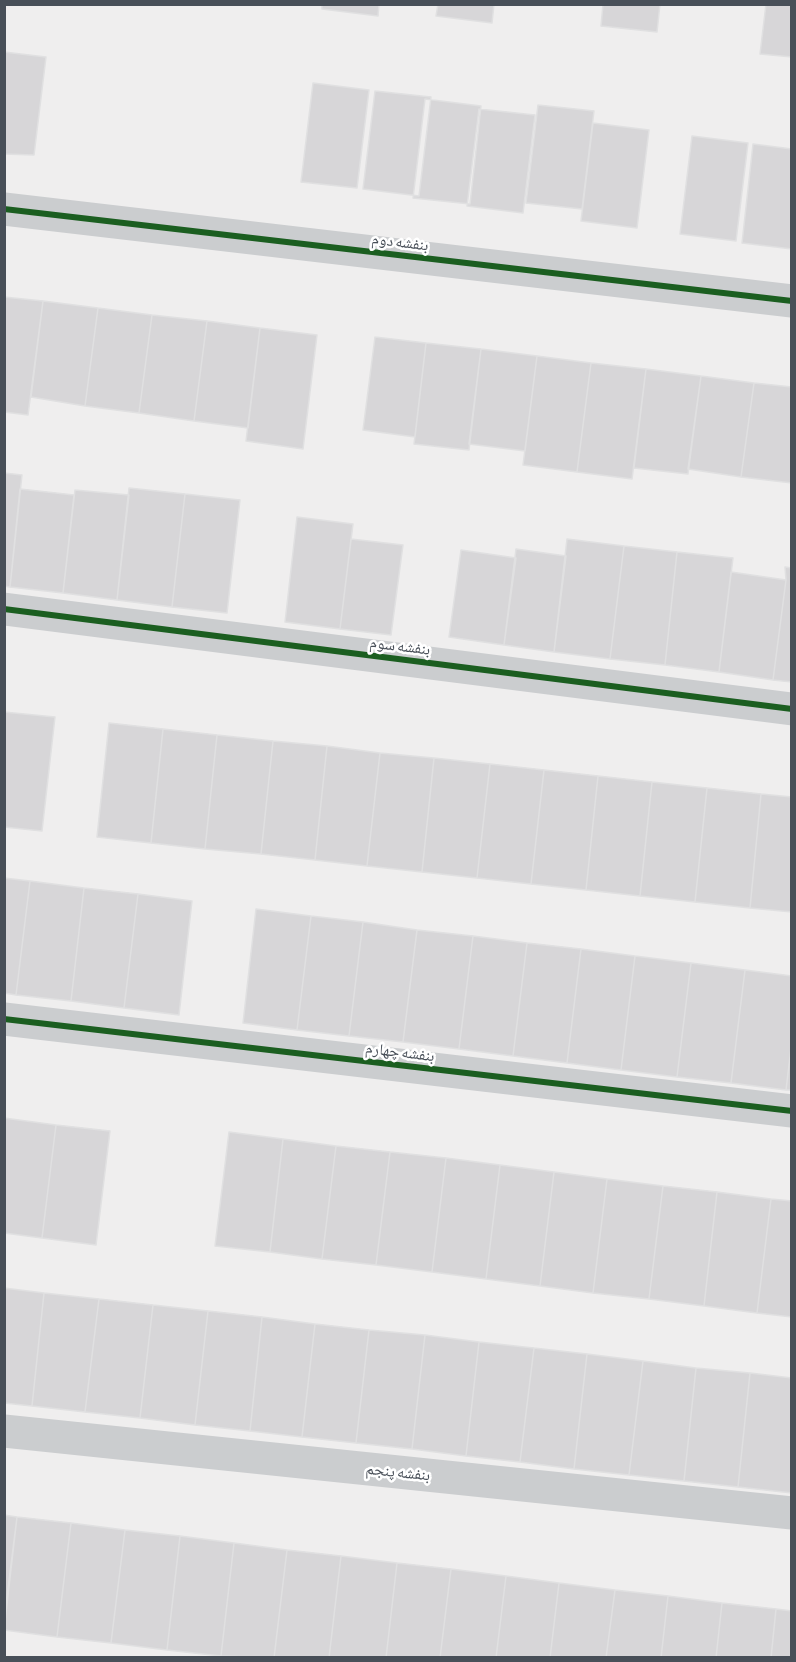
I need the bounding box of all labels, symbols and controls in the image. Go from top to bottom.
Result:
street label: بنفشه دوم [370,229,430,255]
street label: بنفشه سوم [368,633,432,659]
street label: بنفشه چهارم [364,1038,436,1066]
street label: بنفشه پنجم [365,1459,431,1485]

